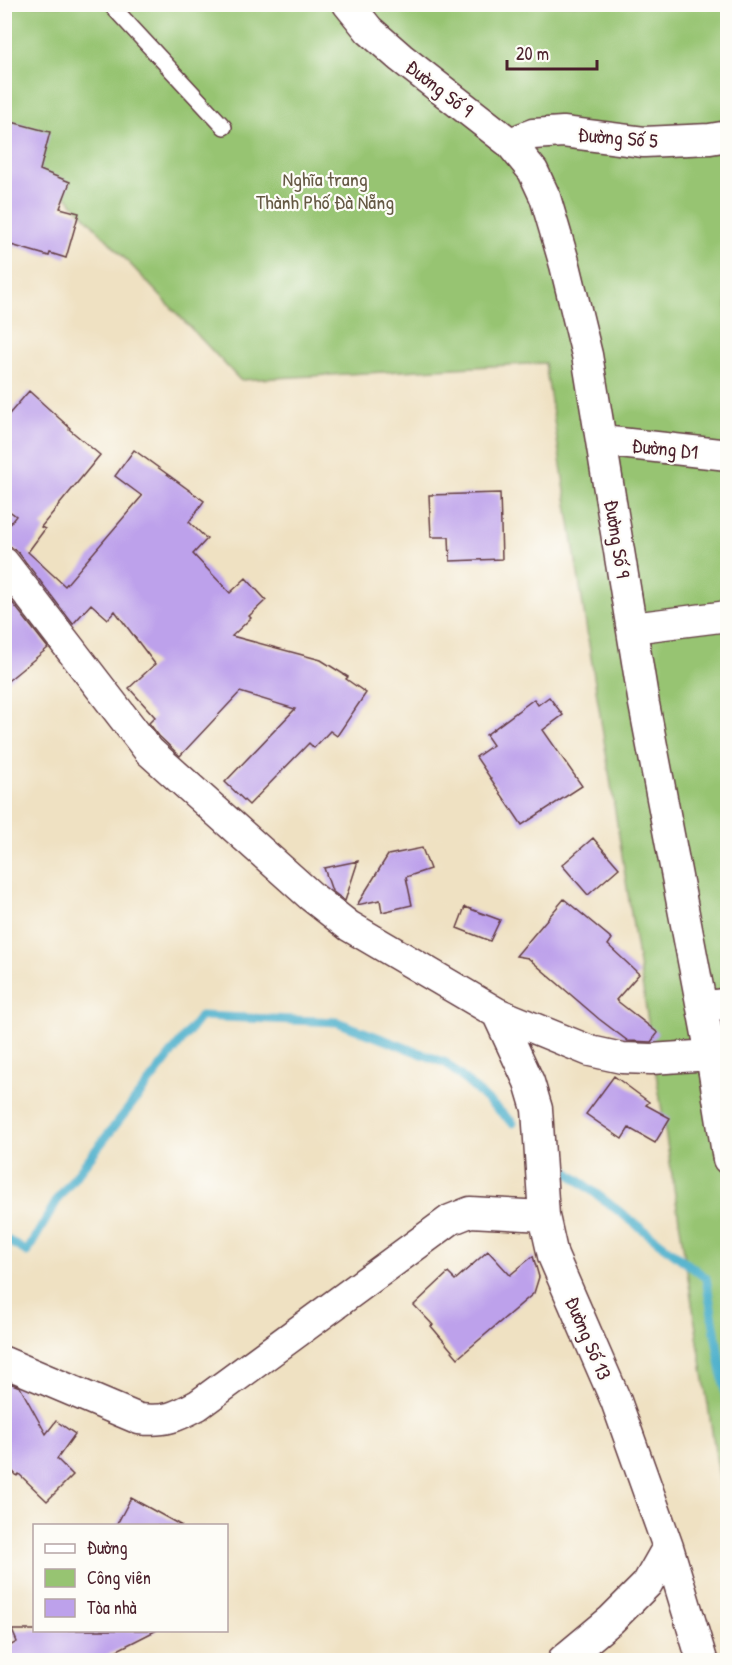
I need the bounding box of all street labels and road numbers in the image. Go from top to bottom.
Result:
street label: Đường Số 9 [401,53,479,123]
street label: Đường Số 5 [577,120,660,154]
street label: Đường D1 [631,431,699,465]
street label: Đường Số 9 [599,498,637,580]
street label: Đường Số 13 [559,1292,619,1384]

